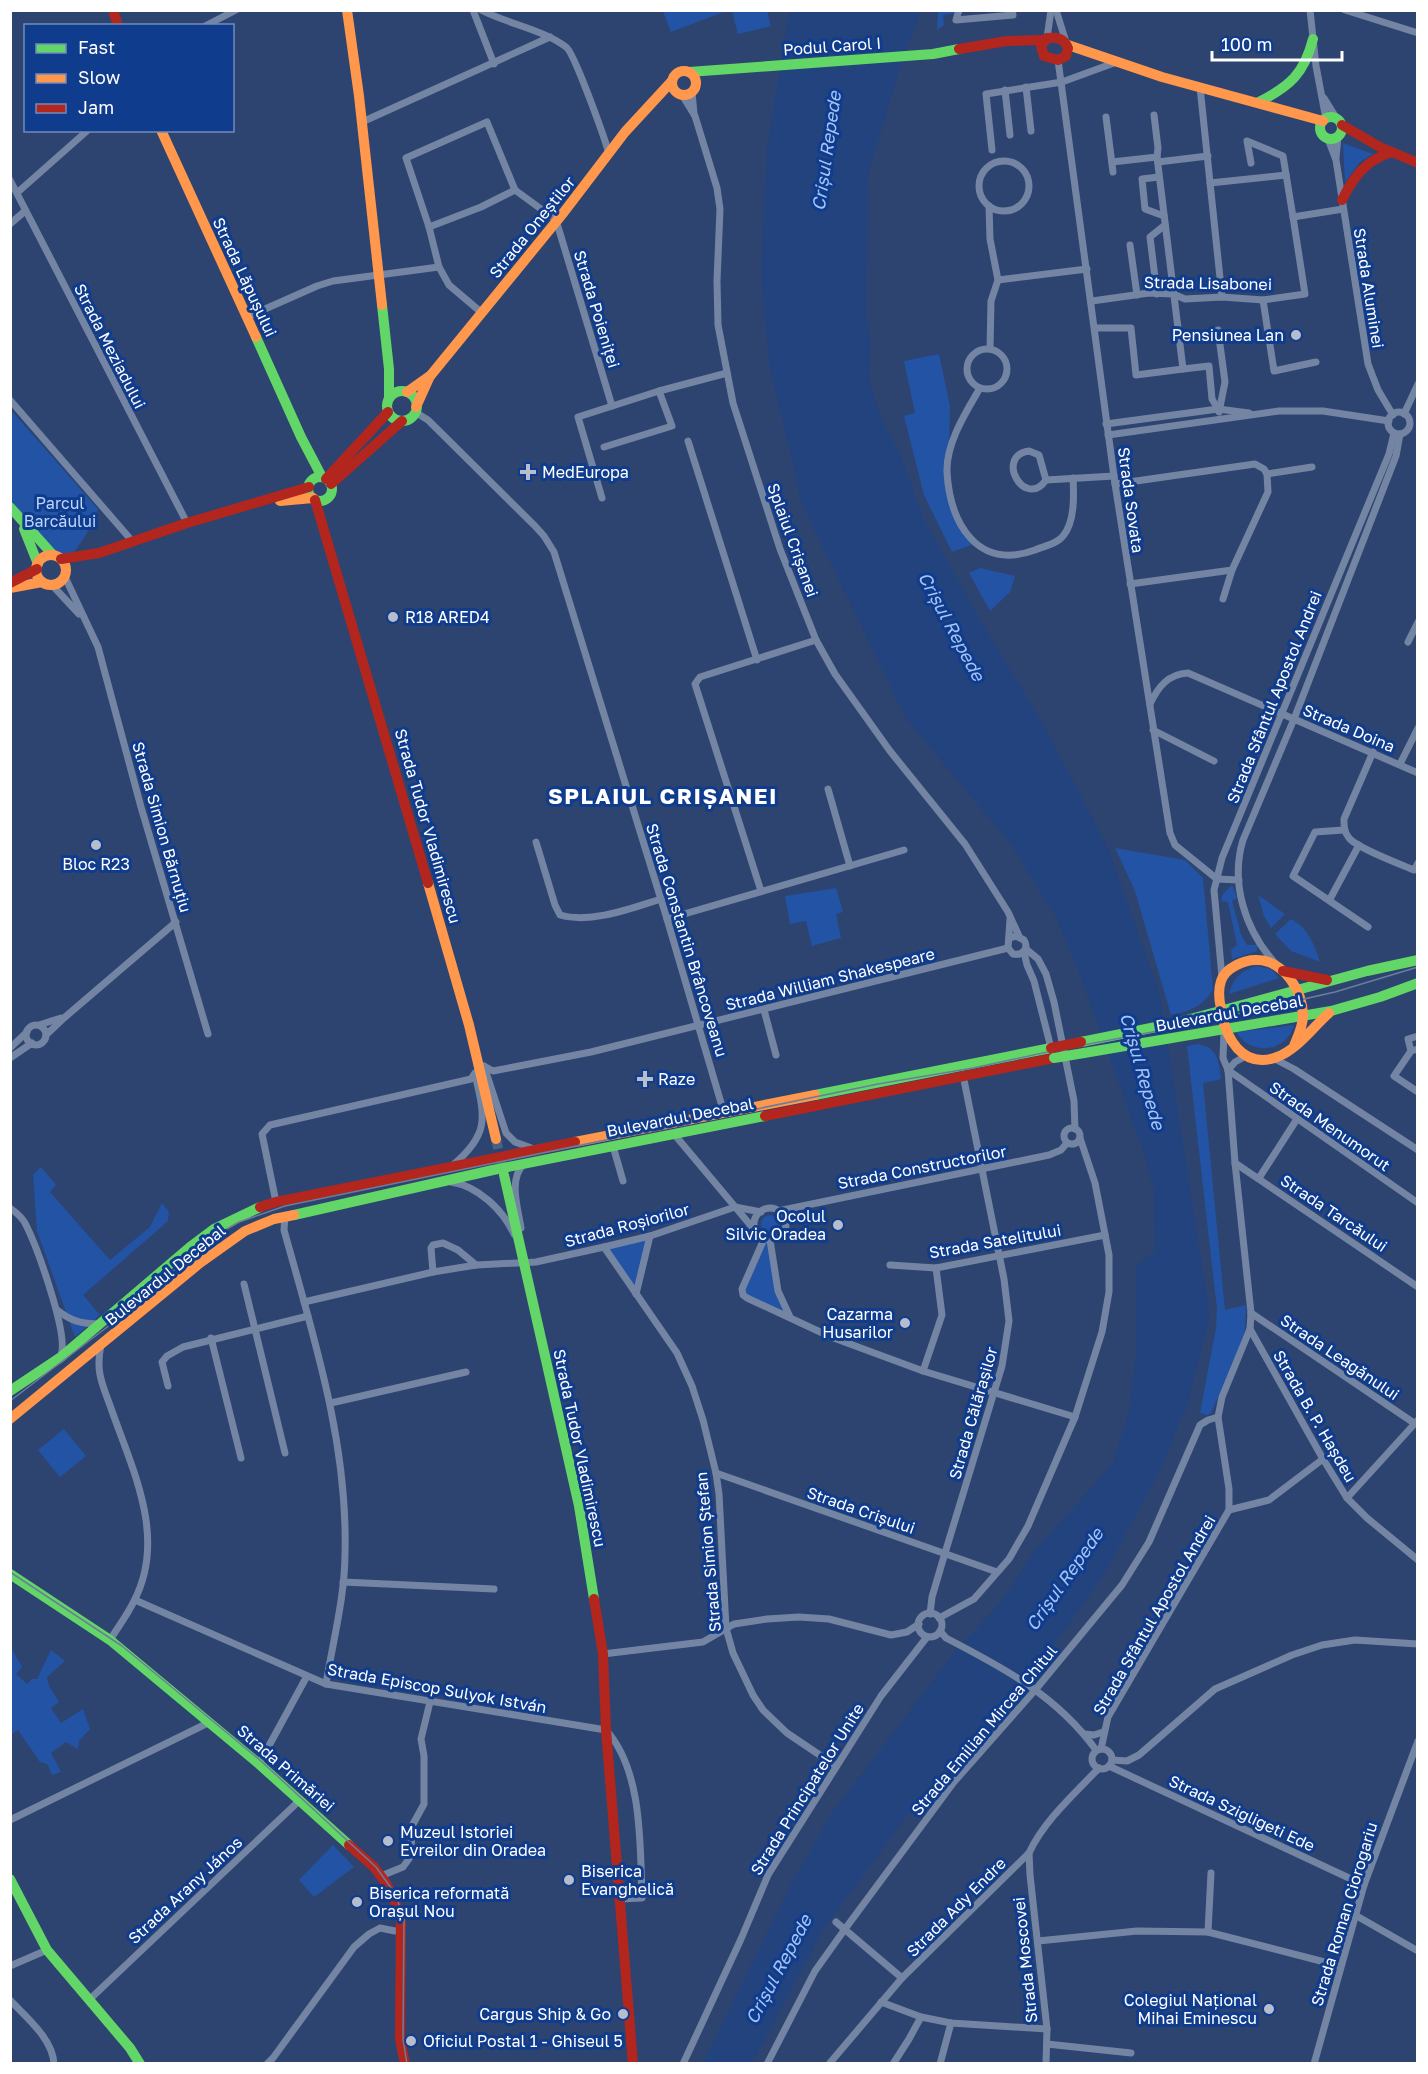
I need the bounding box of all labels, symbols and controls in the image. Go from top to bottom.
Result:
legend [24,24,234,132]
scale bar [1212,24,1342,62]
street label: Podul Carol I [782,33,882,59]
text: 100 m [1221,33,1272,55]
text: Fast [78,36,115,58]
text: Slow [78,66,121,88]
water label: Crișul Repede [807,88,846,212]
text: Jam [78,96,114,118]
street label: Strada Oneștilor [485,172,579,282]
street label: Strada Lăpușului [209,214,281,340]
street label: Strada Aluminei [1350,226,1388,350]
street label: Strada Poieniței [570,248,624,370]
street label: Strada Lisabonei [1144,272,1272,294]
street label: Strada Meziadului [70,280,150,412]
place label: Pensiunea Lan [1172,325,1284,345]
marker: Pensiunea Lan [1289,328,1303,342]
street label: Strada Sovata [1114,446,1148,554]
place label: MedEuropa [542,462,629,482]
marker: MedEuropa [519,463,537,481]
street label: Splaiul Crișanei [763,480,823,600]
park label: Parcul Barcăului [24,493,96,531]
water label: Crișul Repede [913,568,991,686]
street label: Strada Sfântul Apostol Andrei [1222,588,1326,806]
place label: R18 ARED4 [405,607,490,627]
marker: R18 ARED4 [386,610,400,624]
street label: Strada Doina [1300,700,1398,756]
street label: Strada Tudor Vladimirescu [391,726,465,926]
street label: Strada Simion Bărnuțiu [128,739,196,915]
district label: SPLAIUL CRIȘANEI [548,782,778,809]
street label: Strada Constantin Brâncoveanu [642,821,732,1059]
marker: Bloc R23 [89,838,103,852]
place label: Bloc R23 [62,854,130,874]
street label: Strada William Shakespeare [723,943,937,1015]
street label: Bulevardul Decebal [1154,990,1304,1036]
water label: Crișul Repede [1115,1010,1171,1134]
place label: Raze [658,1069,695,1089]
marker: Raze [636,1070,654,1088]
street label: Strada Menumorut [1266,1077,1394,1175]
street label: Bulevardul Decebal [605,1093,755,1141]
street label: Strada Constructorilor [836,1141,1008,1193]
street label: Strada Tarcăului [1277,1170,1391,1256]
street label: Strada Roșiorilor [562,1199,692,1251]
place label: Ocolul Silvic Oradea [726,1206,826,1244]
marker: Ocolul Silvic Oradea [831,1218,845,1232]
street label: Bulevardul Decebal [101,1220,229,1330]
street label: Strada Satelitului [927,1220,1063,1262]
place label: Cazarma Husarilor [822,1304,893,1342]
street label: Strada Leagănului [1277,1310,1403,1404]
marker: Cazarma Husarilor [898,1316,912,1330]
street label: Strada Călărașilor [944,1344,1002,1482]
street label: Strada B. P. Hașdeu [1269,1346,1361,1486]
street label: Strada Tudor Vladimirescu [549,1347,611,1549]
street label: Strada Simion Ștefan [691,1471,725,1633]
street label: Strada Crișului [804,1482,918,1538]
street label: Strada Sfântul Apostol Andrei [1088,1511,1220,1719]
water label: Crișul Repede [1020,1522,1109,1635]
street label: Strada Emilian Mircea Chitul [907,1641,1061,1819]
street label: Strada Episcop Sulyok István [326,1659,548,1717]
street label: Strada Principatelor Unite [746,1699,868,1879]
street label: Strada Primăriei [233,1720,339,1816]
street label: Strada Szigligeti Ede [1166,1770,1318,1856]
street label: Strada Roman Ciorogariu [1306,1820,1382,2008]
place label: Muzeul Istoriei Evreilor din Oradea [400,1822,546,1860]
street label: Strada Arany János [124,1832,246,1948]
marker: Muzeul Istoriei Evreilor din Oradea [381,1834,395,1848]
street label: Strada Ady Endre [902,1853,1010,1961]
place label: Biserica Evanghelică [581,1861,674,1899]
marker: Biserica Evanghelică [562,1873,576,1887]
place label: Biserica reformată Orașul Nou [369,1883,509,1921]
marker: Biserica reformată Orașul Nou [350,1895,364,1909]
street label: Strada Moscovei [1008,1896,1042,2024]
water label: Crișul Repede [740,1909,818,2028]
place label: Colegiul Național Mihai Eminescu [1124,1990,1257,2028]
marker: Colegiul Național Mihai Eminescu [1262,2002,1276,2016]
place label: Cargus Ship & Go [479,2004,611,2024]
marker: Cargus Ship & Go [616,2007,630,2021]
place label: Oficiul Postal 1 - Ghiseul 5 [423,2031,623,2051]
marker: Oficiul Postal 1 - Ghiseul 5 [404,2034,418,2048]

